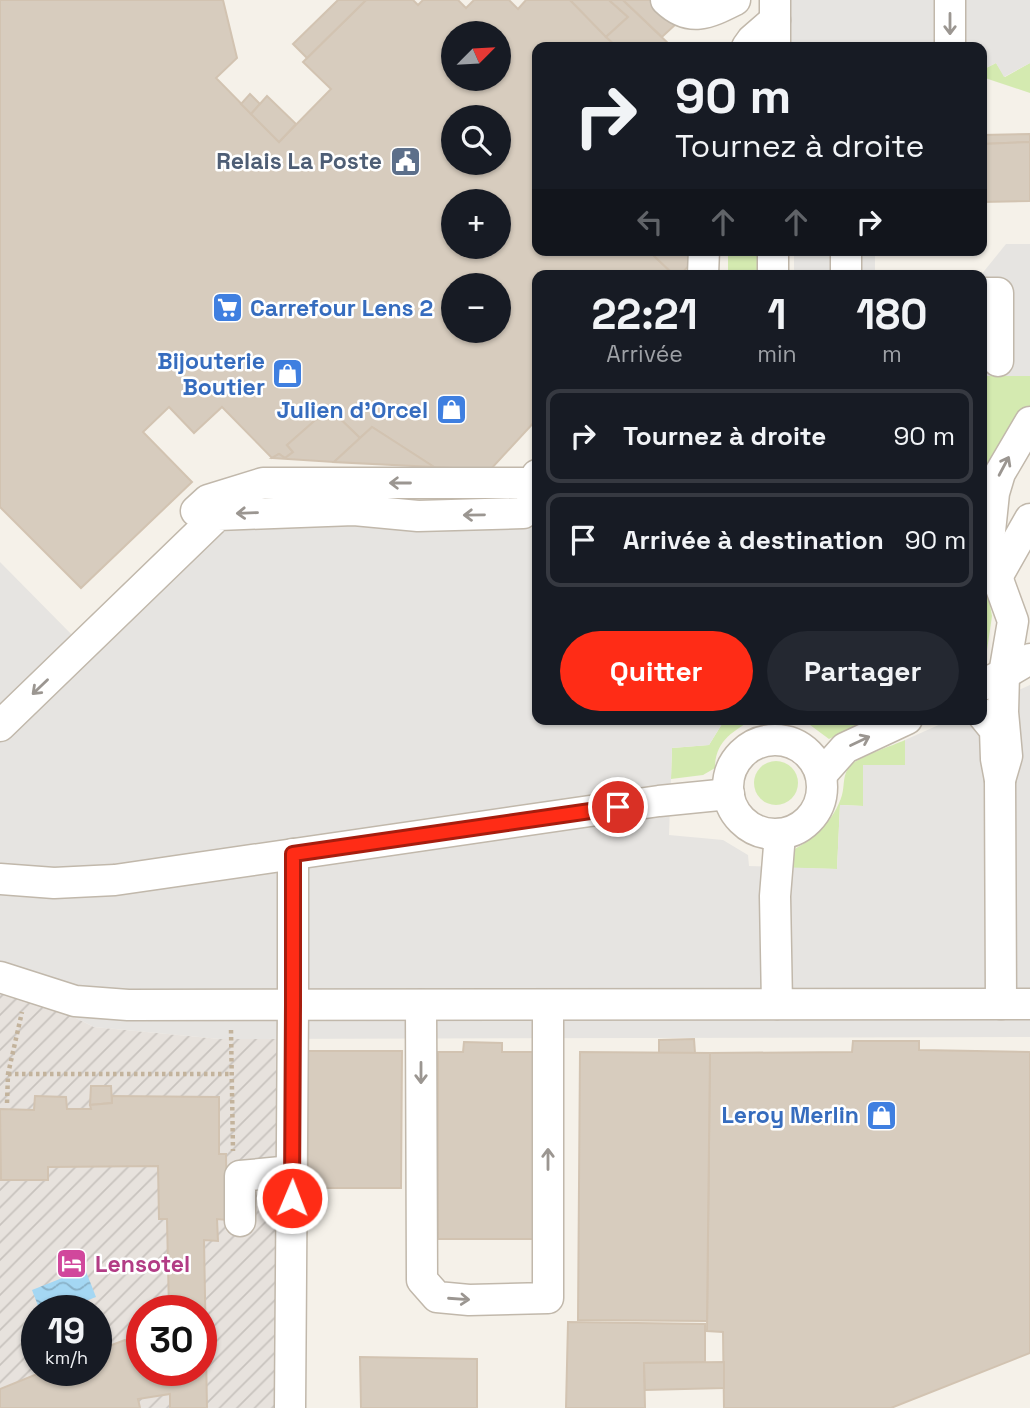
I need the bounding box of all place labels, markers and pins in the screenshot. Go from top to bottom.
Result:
public building icon: Relais La Poste [388,144,422,178]
place label: Relais La Poste [216,146,382,176]
supermarket icon: Carrefour Lens 2 [210,291,244,325]
place label: Carrefour Lens 2 [250,293,433,323]
place label: Bijouterie Boutier [157,346,265,402]
shop icon: Bijouterie Boutier [271,357,305,391]
shop icon: Julien d'Orcel [434,393,468,427]
place label: Julien d'Orcel [277,395,428,425]
pin [588,777,648,837]
shop icon: Leroy Merlin [865,1098,899,1132]
place label: Leroy Merlin [721,1100,859,1130]
hotel icon: Lensotel [55,1247,89,1281]
place label: Lensotel [95,1249,190,1279]

